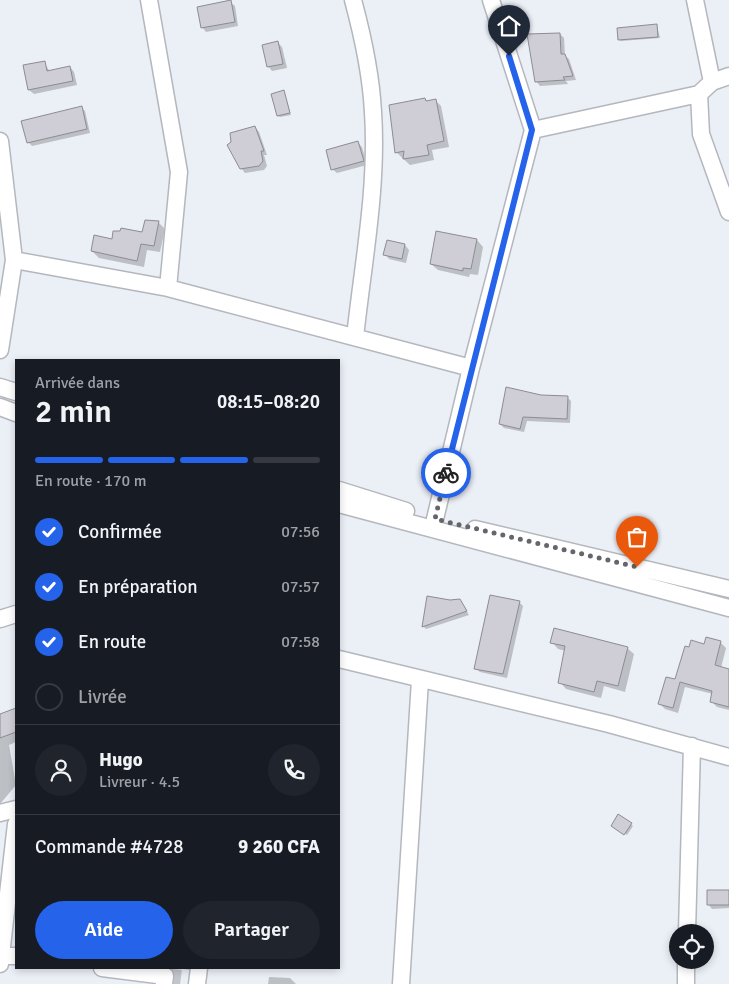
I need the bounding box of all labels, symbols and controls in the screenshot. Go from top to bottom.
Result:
pin [488,5,530,56]
icon: home [495,12,523,40]
text: Arrivée dans [35,373,120,393]
text: 08:15–08:20 [217,390,320,414]
text: 2 min [35,392,112,431]
courier [421,448,471,498]
icon: bike [432,459,460,487]
text: En route · 170 m [35,471,147,491]
pin [616,516,658,567]
icon: check [35,518,63,546]
text: Confirmée [78,520,162,544]
text: 07:56 [281,522,320,542]
icon: bag [623,523,651,551]
icon: check [35,573,63,601]
text: En préparation [78,575,198,599]
text: 07:57 [281,577,320,597]
icon: check [35,628,63,656]
text: En route [78,630,146,654]
text: 07:58 [281,632,320,652]
text: Livrée [78,685,127,709]
button: person [35,744,87,796]
button: phone [268,744,320,796]
text: Hugo [99,748,143,772]
text: Livreur · 4.5 [99,772,180,792]
text: Commande #4728 [35,835,184,859]
text: 9 260 CFA [238,835,320,859]
button: Aide [35,901,173,959]
button: Partager [183,901,320,959]
map controls [669,924,714,969]
button: locate [669,924,714,969]

